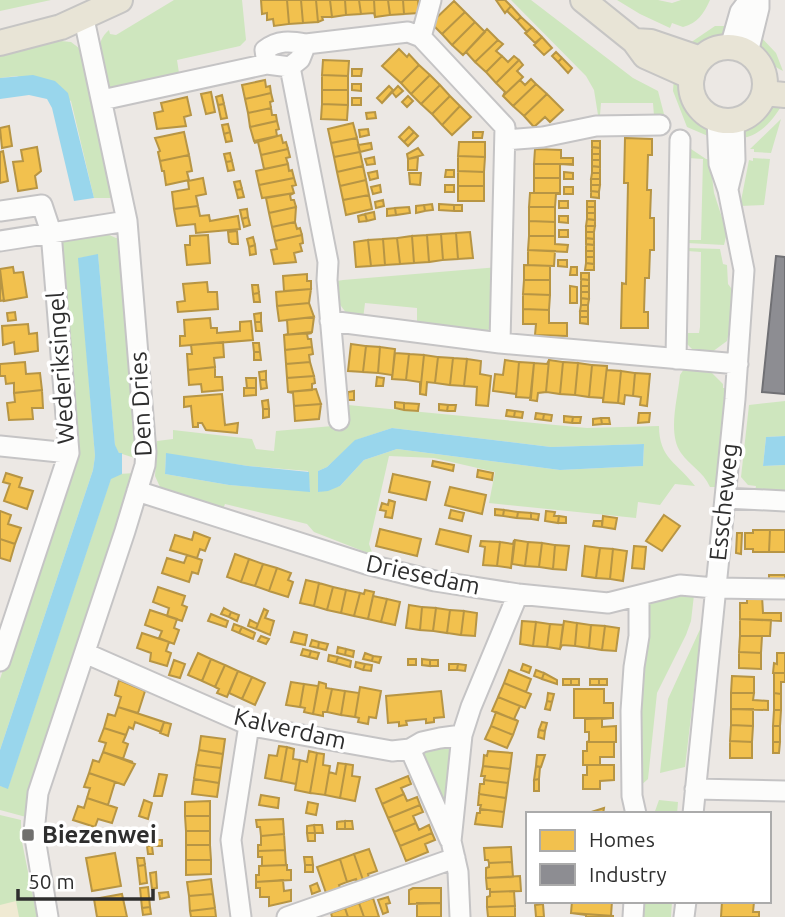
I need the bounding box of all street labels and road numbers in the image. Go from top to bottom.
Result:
street label: Wederiksingel [42,291,79,445]
street label: Den Dries [124,351,157,457]
street label: Esscheweg [704,442,743,562]
street label: Driesedam [364,549,483,600]
street label: Kalverdam [231,703,349,755]

